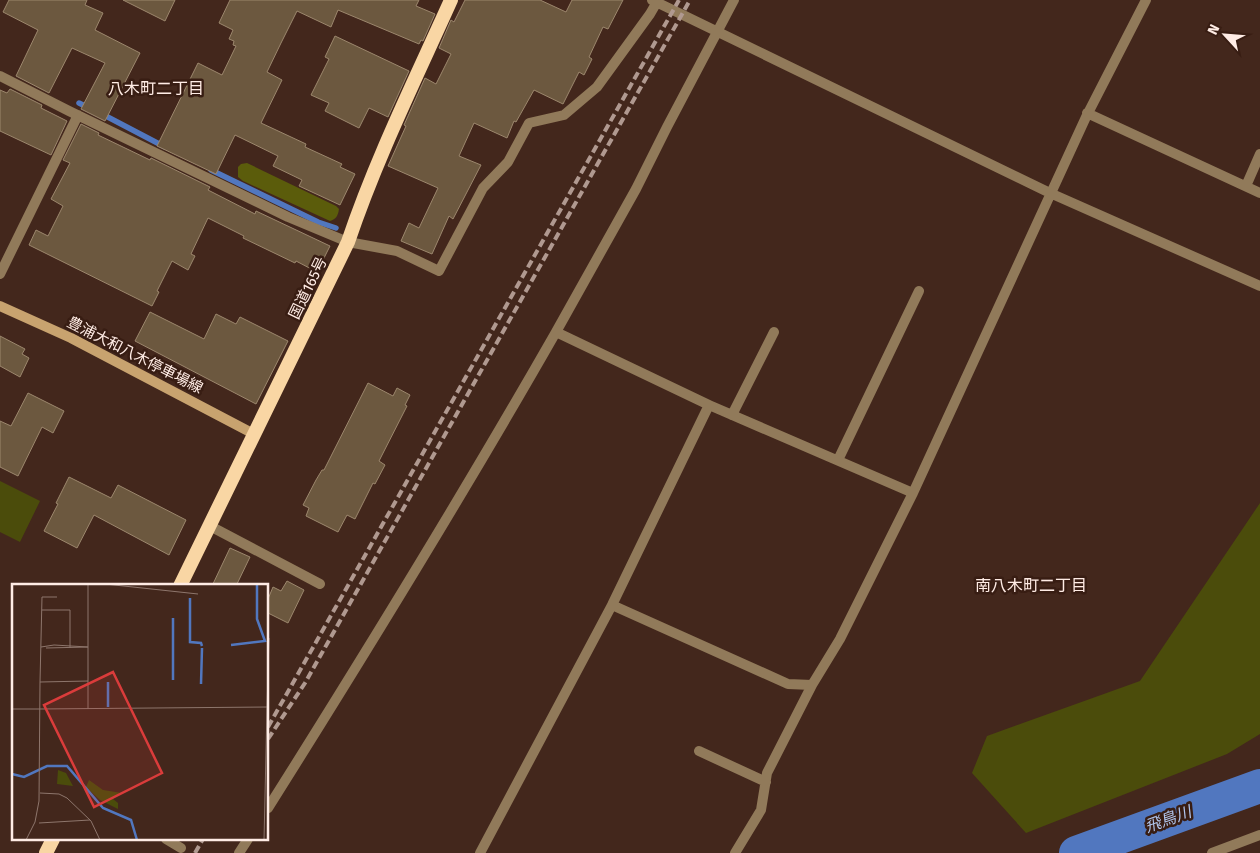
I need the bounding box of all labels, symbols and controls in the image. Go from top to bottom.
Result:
north arrow [1200,10,1250,60]
text: N [1204,22,1223,37]
district label: 八木町二丁目 [108,79,204,98]
street label: 国道165号 [285,254,331,322]
street label: 豊浦大和八木停車場線 [64,313,206,397]
district label: 南八木町二丁目 [975,576,1087,595]
inset map [12,584,269,840]
water label: 飛鳥川 [1142,801,1196,836]

